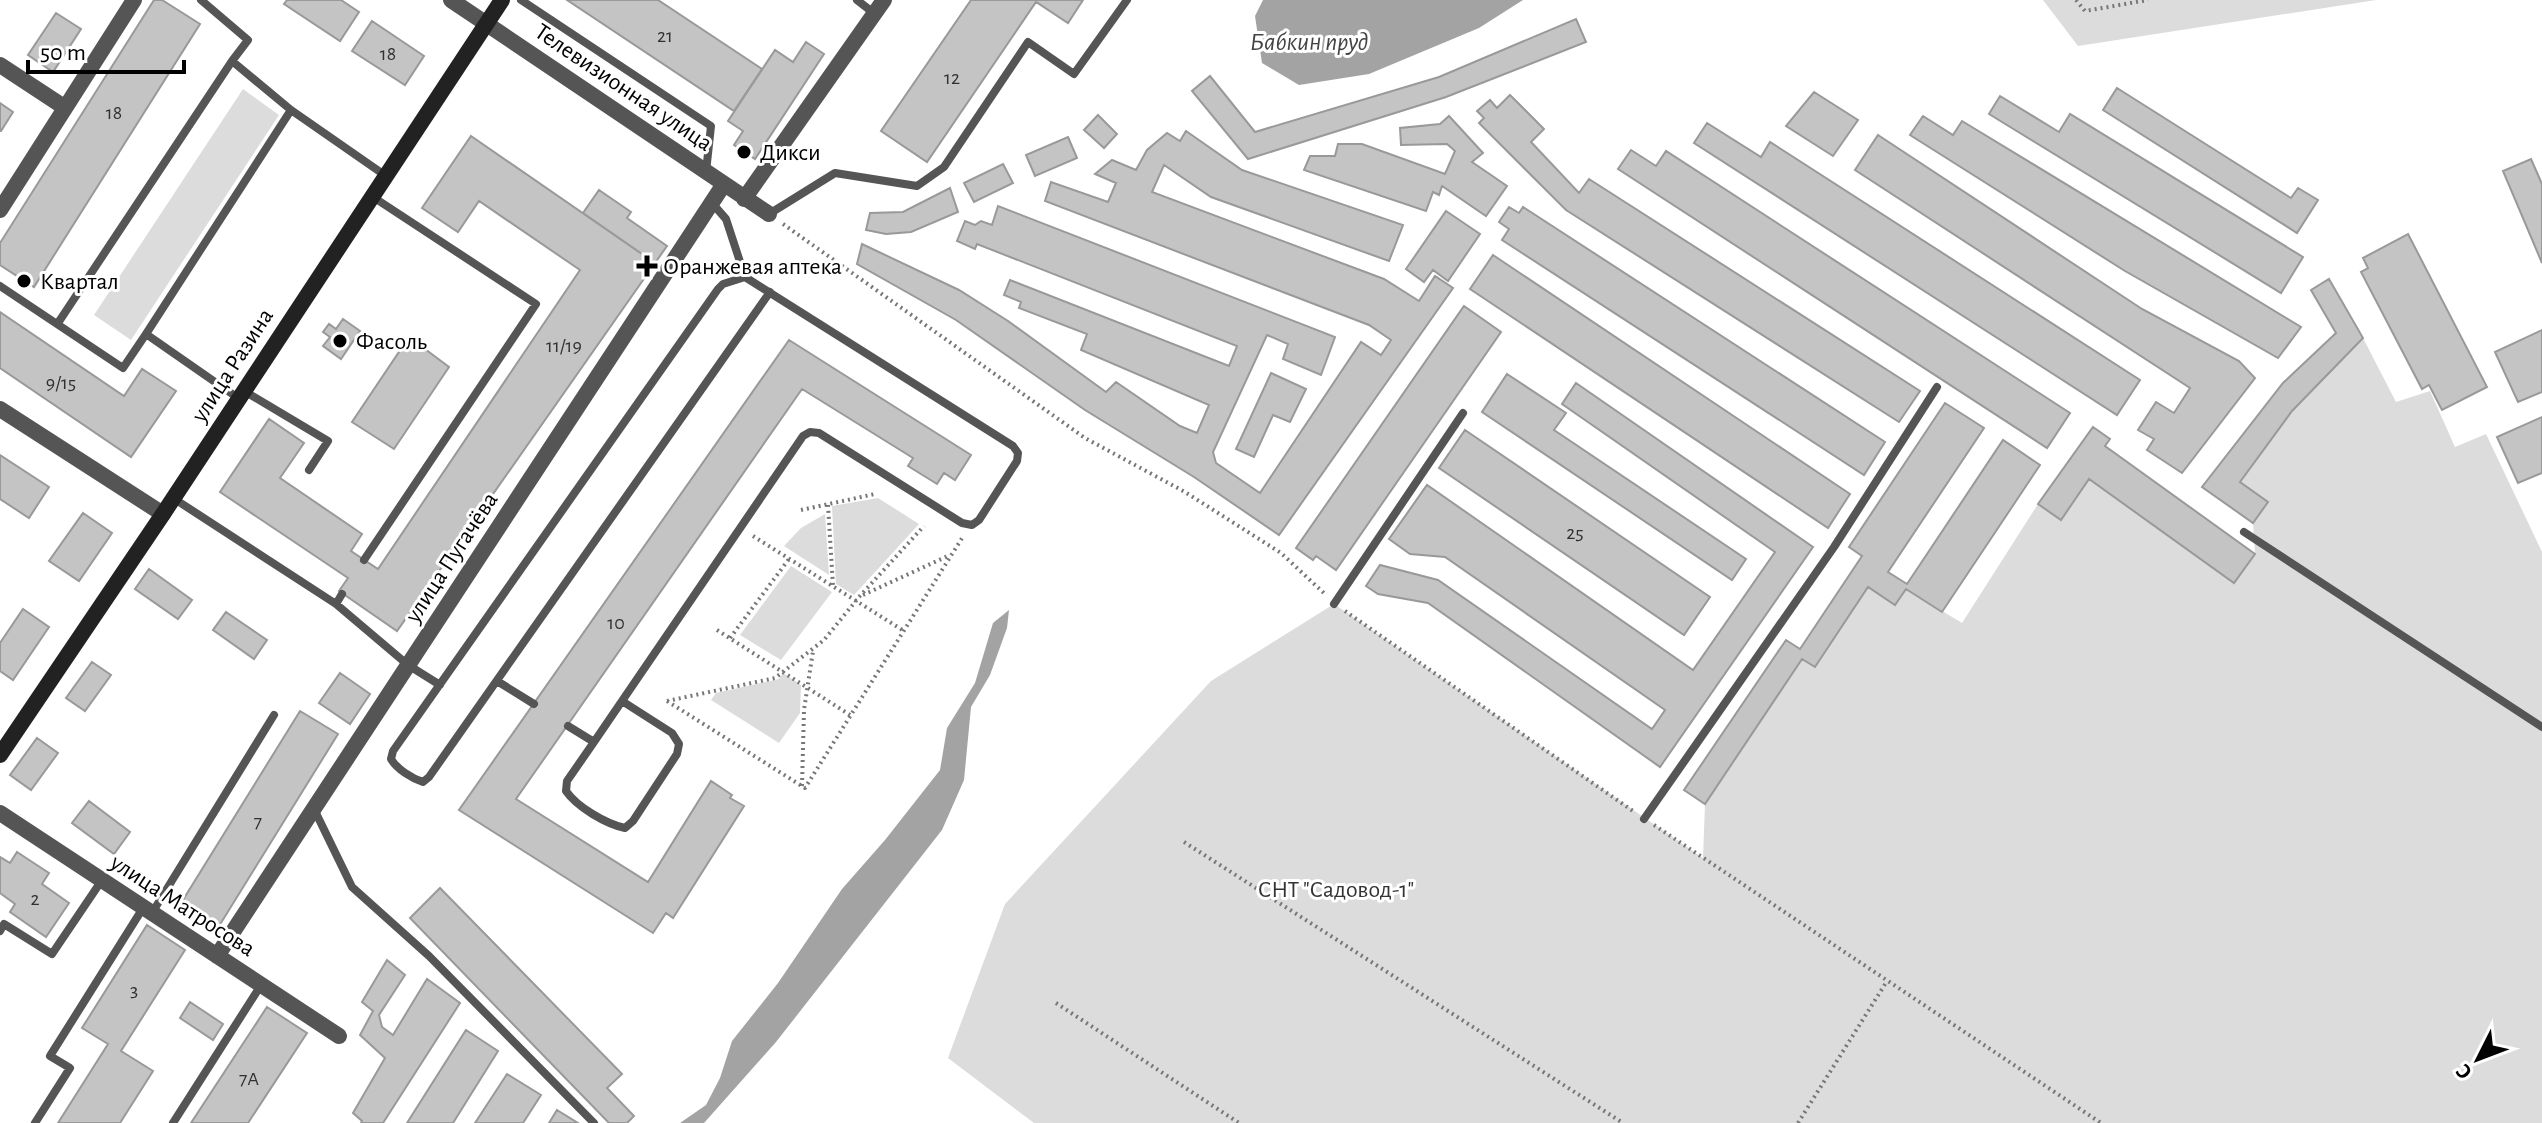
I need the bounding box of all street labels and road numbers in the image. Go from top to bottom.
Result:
street label: Телевизионная улица [530,20,717,156]
street label: улица Разина [187,305,278,427]
street label: улица Пугачёва [400,488,503,628]
street label: улица Матросова [105,850,259,961]

